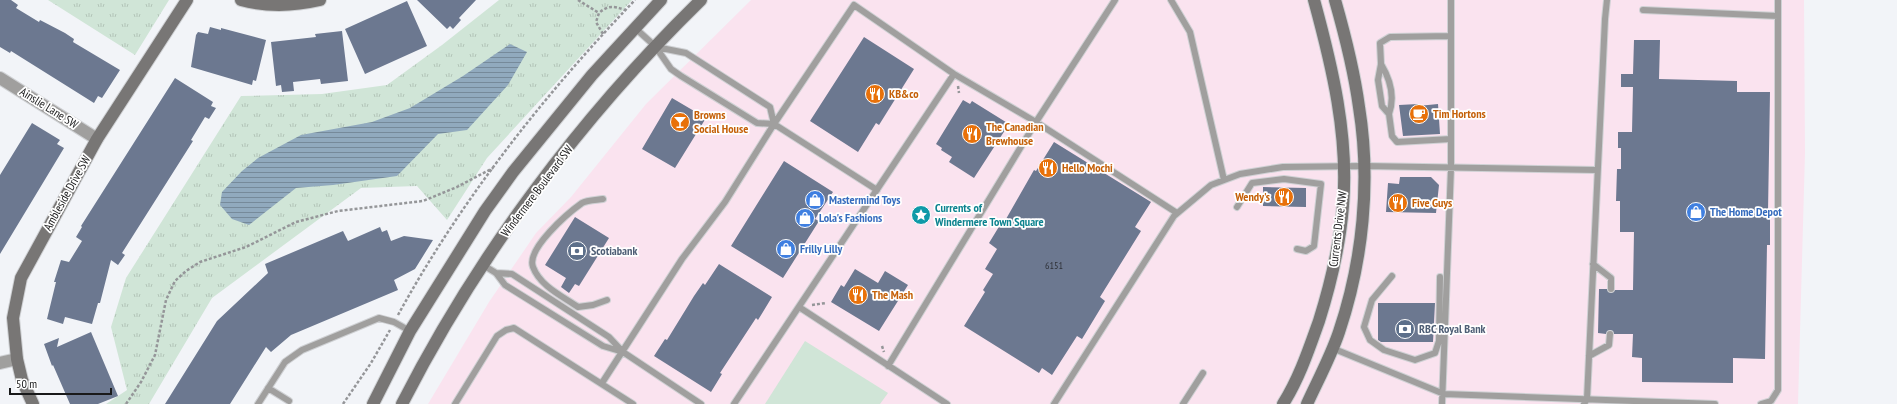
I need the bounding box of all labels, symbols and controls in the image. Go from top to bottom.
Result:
restaurant icon: KB&co [864,83,886,105]
street label: Ainslie Lane SW [17,84,81,131]
place label: KB&co [889,86,919,101]
cafe icon: Tim Hortons [1408,103,1430,125]
place label: Tim Hortons [1433,106,1486,121]
place label: Browns Social House [694,107,748,136]
bar icon: Browns Social House [669,111,691,133]
place label: The Canadian Brewhouse [986,119,1044,148]
restaurant icon: The Canadian Brewhouse [961,123,983,145]
street label: Windermere Boulevard SW [497,142,576,239]
street label: Ambleside Drive SW [40,153,93,233]
restaurant icon: Hello Mochi [1037,157,1059,179]
place label: Hello Mochi [1062,160,1113,175]
restaurant icon: Wendy's [1273,186,1295,208]
shop icon: Mastermind Toys [804,189,826,211]
place label: Wendy's [1234,189,1270,204]
street label: Currents Drive NW [1325,190,1350,268]
place label: Mastermind Toys [829,192,900,207]
restaurant icon: Five Guys [1387,192,1409,214]
place label: Five Guys [1412,195,1452,210]
place label: Currents of Windermere Town Square [934,200,1044,229]
shop icon: The Home Depot [1685,201,1707,223]
place icon: Currents of Windermere Town Square [910,204,932,226]
place label: The Home Depot [1710,204,1782,219]
shop icon: Lola's Fashions [794,207,816,229]
place label: Lola's Fashions [819,210,882,225]
shop icon: Frilly Lilly [775,238,797,260]
bank icon: Scotiabank [566,240,588,262]
place label: Frilly Lilly [800,241,843,256]
place label: Scotiabank [591,243,637,258]
house number: 6151 [1045,259,1063,272]
restaurant icon: The Mash [847,284,869,306]
place label: The Mash [872,287,913,302]
bank icon: RBC Royal Bank [1394,318,1416,340]
place label: RBC Royal Bank [1419,321,1486,336]
scale bar [10,370,111,396]
text: 50 m [16,376,37,391]

